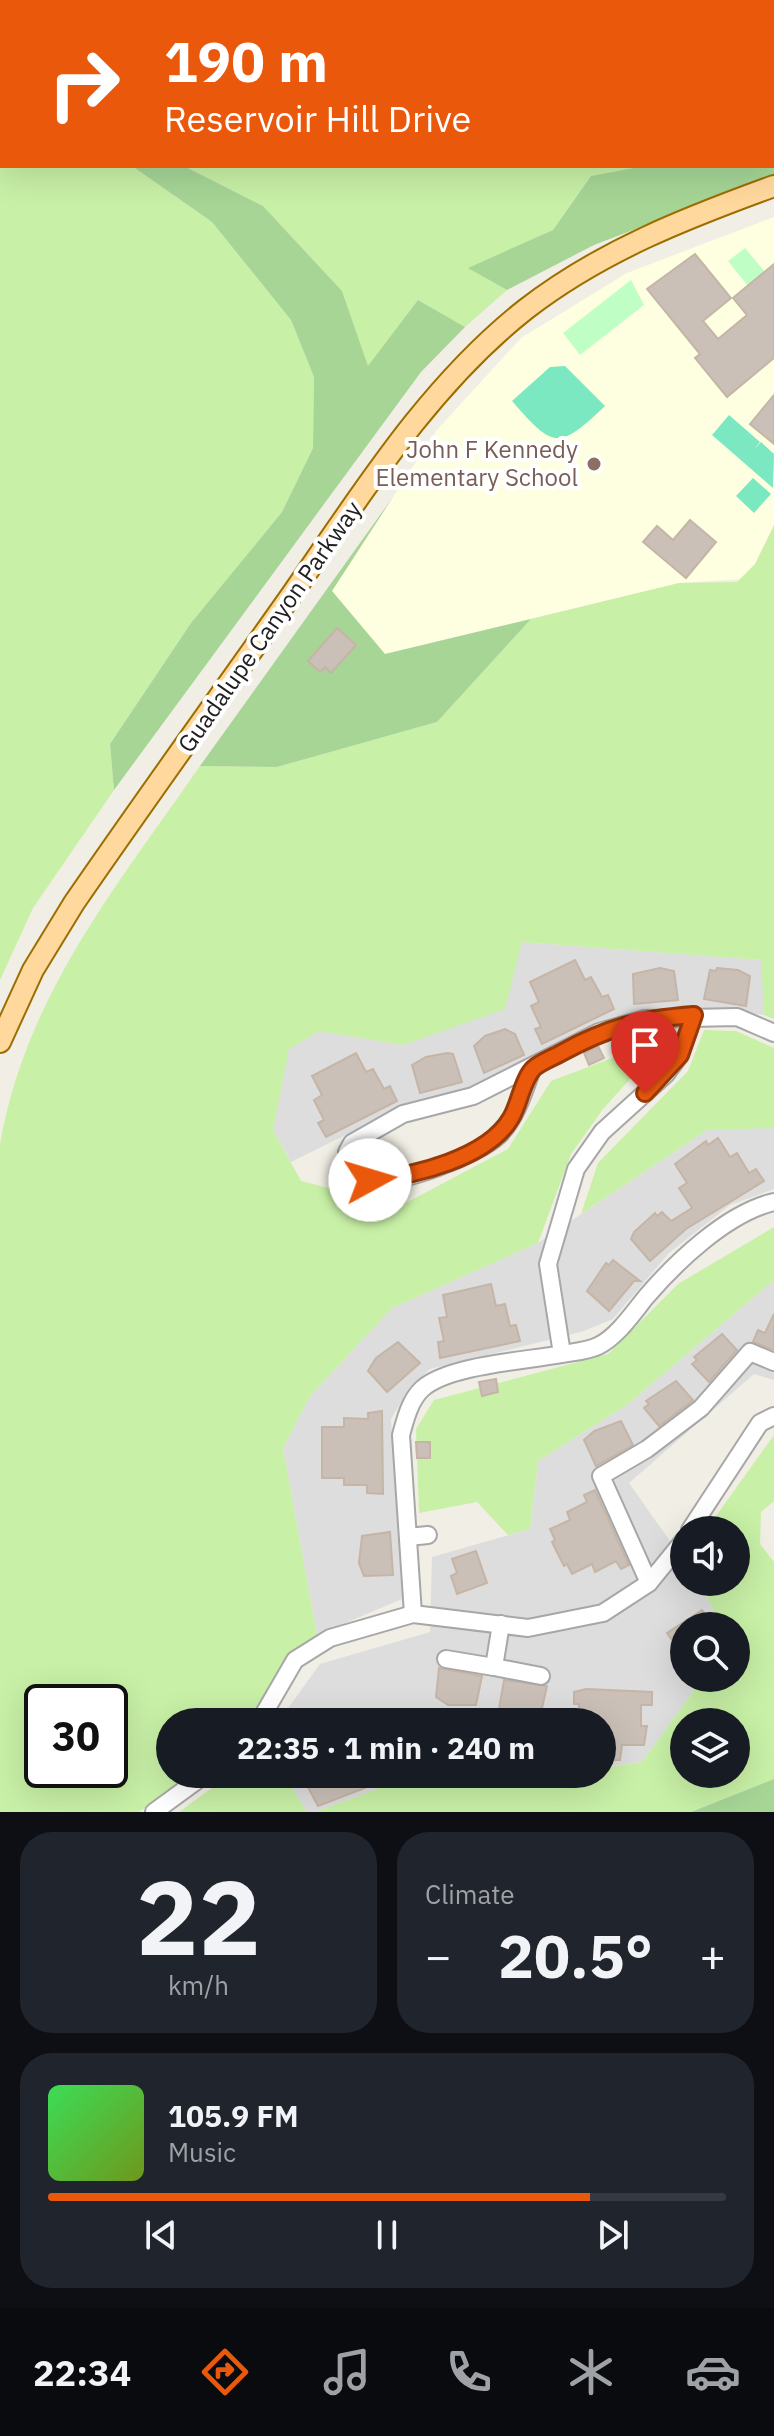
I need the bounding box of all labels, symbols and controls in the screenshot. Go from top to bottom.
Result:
text: 190 m [164,25,328,97]
icon: right [32,32,136,136]
text: Reservoir Hill Drive [164,95,471,142]
place label: John F Kennedy Elementary School [376,433,578,493]
marker: John F Kennedy Elementary School [585,455,603,473]
street label: Guadalupe Canyon Parkway [170,494,368,758]
pin [611,1011,679,1093]
icon: arrive [623,1023,667,1067]
position arrow [328,1138,412,1222]
map controls [670,1516,750,1788]
button: sound [670,1516,750,1596]
button: search [670,1612,750,1692]
speed limit sign: 30 [24,1684,128,1788]
button: layers [670,1708,750,1788]
text: 22:35 · 1 min · 240 m [237,1728,535,1767]
text: 22 [136,1848,261,1984]
text: Climate [425,1877,515,1911]
text: 20.5° [498,1916,653,1995]
text: − [425,1927,451,1984]
text: + [700,1927,726,1984]
text: km/h [168,1968,229,2002]
text: 105.9 FM [168,2096,299,2135]
text: Music [168,2135,236,2169]
icon: previous [139,2213,183,2257]
icon: pause [365,2213,409,2257]
icon: next [591,2213,635,2257]
icon: directions [197,2344,253,2400]
icon: music [319,2344,375,2400]
icon: phone [441,2344,497,2400]
icon: climate [563,2344,619,2400]
icon: car [685,2344,741,2400]
text: 22:34 [33,2349,131,2396]

